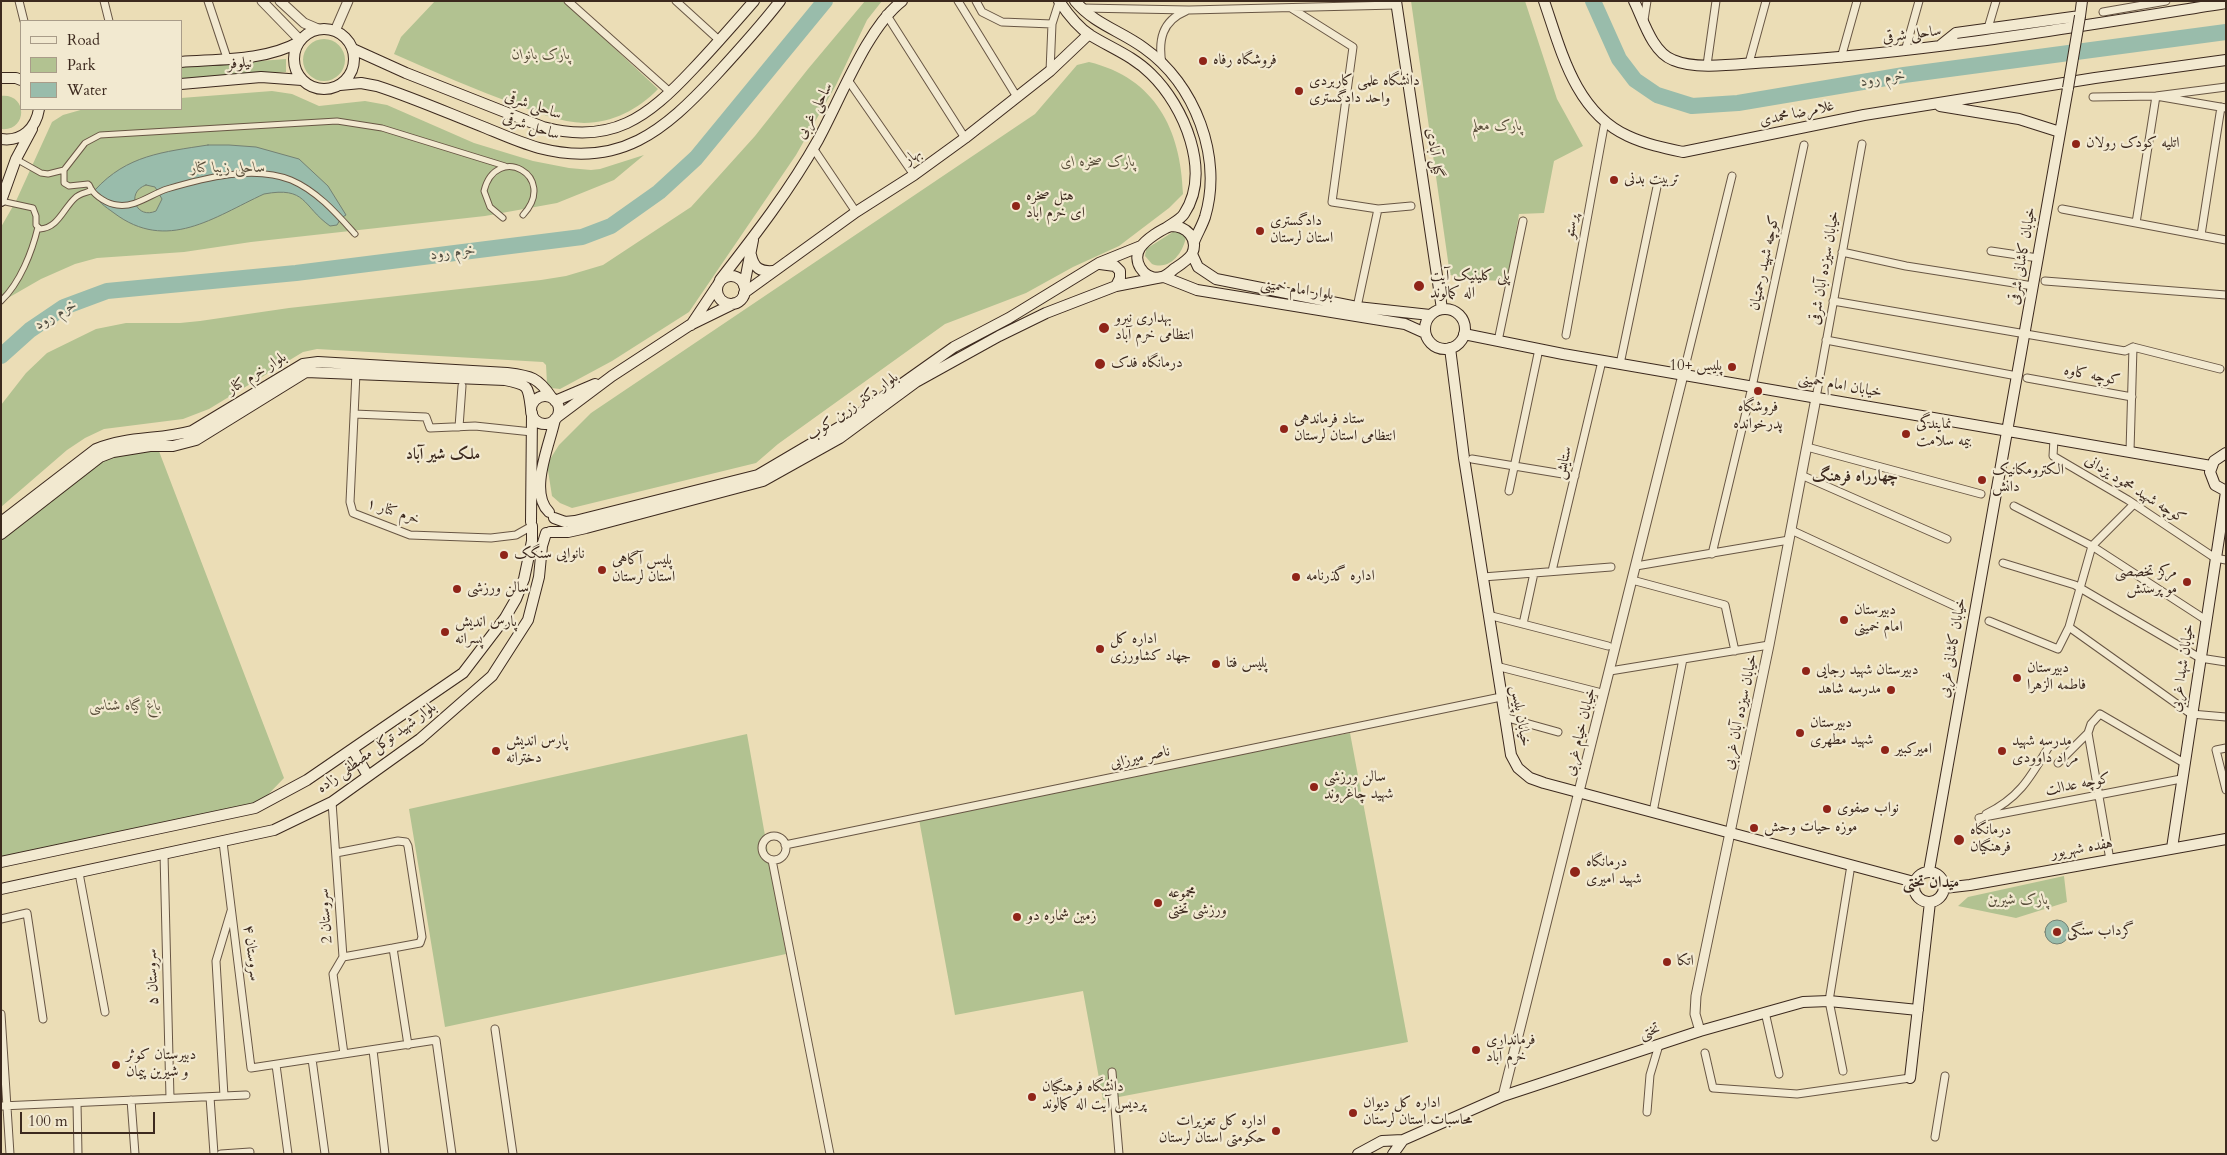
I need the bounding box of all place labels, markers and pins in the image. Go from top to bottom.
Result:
place label: فروشگاه رفاه [1213,52,1277,70]
marker: فروشگاه رفاه [1197,55,1209,67]
place label: دانشگاه علمی کاربردی واحد دادگستری [1309,73,1420,108]
marker: دانشگاه علمی کاربردی واحد دادگستری [1293,85,1305,97]
place label: اتلیه کودک رولان [2086,135,2180,153]
marker: اتلیه کودک رولان [2070,138,2082,150]
place label: تربیت بدنی [1624,171,1680,189]
marker: تربیت بدنی [1608,174,1620,186]
place label: هتل صخره ای خرم اباد [1026,188,1085,223]
marker: هتل صخره ای خرم اباد [1010,200,1022,212]
place label: دادگستری استان لرستان [1270,213,1333,248]
marker: دادگستری استان لرستان [1254,225,1266,237]
place label: پلی کلینیک آیت اله کمالوند [1430,268,1510,303]
marker: پلی کلینیک آیت اله کمالوند [1412,279,1426,293]
place label: بهداری نیرو انتظامی خرم آباد [1115,310,1194,345]
marker: بهداری نیرو انتظامی خرم آباد [1097,321,1111,335]
place label: درمانگاه فدک [1111,355,1183,373]
marker: درمانگاه فدک [1093,357,1107,371]
place label: پلیس +10 [1669,358,1722,376]
marker: پلیس +10 [1726,361,1738,373]
marker: فروشگاه پدرخوانده [1752,385,1764,397]
place label: فروشگاه پدرخوانده [1733,399,1783,434]
place label: ستاد فرماندهی انتظامی استان لرستان [1294,411,1396,446]
place label: نمایندگی بیمه سلامت [1916,416,1971,451]
marker: ستاد فرماندهی انتظامی استان لرستان [1278,423,1290,435]
marker: نمایندگی بیمه سلامت [1900,428,1912,440]
place label: الکترومکانیک دانش [1992,462,2064,497]
marker: الکترومکانیک دانش [1976,474,1988,486]
place label: نانوایی سنگک [514,546,585,564]
marker: نانوایی سنگک [498,549,510,561]
place label: پلیس آگاهی استان لرستان [612,552,675,587]
marker: پلیس آگاهی استان لرستان [596,564,608,576]
place label: مرکز تخصصی مو پرستش [2115,564,2177,599]
place label: اداره گذرنامه [1306,568,1375,586]
marker: اداره گذرنامه [1290,571,1302,583]
marker: مرکز تخصصی مو پرستش [2181,576,2193,588]
place label: سالن ورزشی [467,580,529,598]
marker: سالن ورزشی [451,583,463,595]
place label: دبیرستان امام خمینی [1854,602,1903,637]
place label: پارس اندیش پسرانه [455,614,517,649]
marker: دبیرستان امام خمینی [1838,614,1850,626]
marker: پارس اندیش پسرانه [439,626,451,638]
place label: اداره کل جهاد کشاورزی [1110,631,1191,666]
marker: اداره کل جهاد کشاورزی [1094,643,1106,655]
place label: پلیس فتا [1226,655,1267,673]
marker: پلیس فتا [1210,658,1222,670]
place label: دبیرستان فاطمه الزهرا [2027,660,2086,695]
place label: دبیرستان شهید رجایی [1816,662,1918,680]
marker: دبیرستان شهید رجایی [1800,665,1812,677]
marker: دبیرستان فاطمه الزهرا [2011,672,2023,684]
place label: مدرسه شاهد [1818,681,1881,699]
marker: مدرسه شاهد [1885,684,1897,696]
place label: دبیرستان شهید مطهری [1810,715,1873,750]
marker: دبیرستان شهید مطهری [1794,727,1806,739]
place label: پارس اندیش دخترانه [506,733,568,768]
place label: مدرسه شهید مراد داوودی [2012,733,2079,768]
place label: امیرکبیر [1895,741,1932,759]
marker: امیرکبیر [1879,744,1891,756]
marker: پارس اندیش دخترانه [490,745,502,757]
marker: مدرسه شهید مراد داوودی [1996,745,2008,757]
place label: سالن ورزشی شهید چاغروند [1324,769,1393,804]
marker: سالن ورزشی شهید چاغروند [1308,781,1320,793]
place label: نواب صفوی [1837,800,1899,818]
marker: نواب صفوی [1821,803,1833,815]
place label: موزه حیات وحش [1764,819,1857,837]
marker: موزه حیات وحش [1748,822,1760,834]
place label: درمانگاه فرهنگیان [1970,822,2011,857]
marker: درمانگاه فرهنگیان [1952,833,1966,847]
place label: درمانگاه شهید امیری [1586,854,1642,889]
marker: درمانگاه شهید امیری [1568,865,1582,879]
place label: مجموعه ورزشی تختی [1168,885,1227,920]
marker: مجموعه ورزشی تختی [1152,897,1164,909]
place label: زمین شماره دو [1027,908,1096,926]
marker: زمین شماره دو [1011,911,1023,923]
place label: گرداب سنگی [2067,923,2134,941]
marker: گرداب سنگی [2051,926,2063,938]
place label: اتکا [1677,953,1694,971]
marker: اتکا [1661,956,1673,968]
place label: فرمانداری خرم آباد [1486,1032,1535,1067]
marker: فرمانداری خرم آباد [1470,1044,1482,1056]
place label: دبیرستان کوثر و شیرین پیمان [126,1047,196,1082]
marker: دبیرستان کوثر و شیرین پیمان [110,1059,122,1071]
place label: دانشگاه فرهنگیان پردیس آیت اله کمالوند [1042,1079,1146,1114]
marker: دانشگاه فرهنگیان پردیس آیت اله کمالوند [1026,1091,1038,1103]
place label: اداره کل دیوان محاسبات استان لرستان [1363,1095,1472,1130]
marker: اداره کل دیوان محاسبات استان لرستان [1347,1107,1359,1119]
place label: اداره کل تعزیرات حکومتی استان لرستان [1159,1113,1266,1148]
marker: اداره کل تعزیرات حکومتی استان لرستان [1270,1125,1282,1137]

